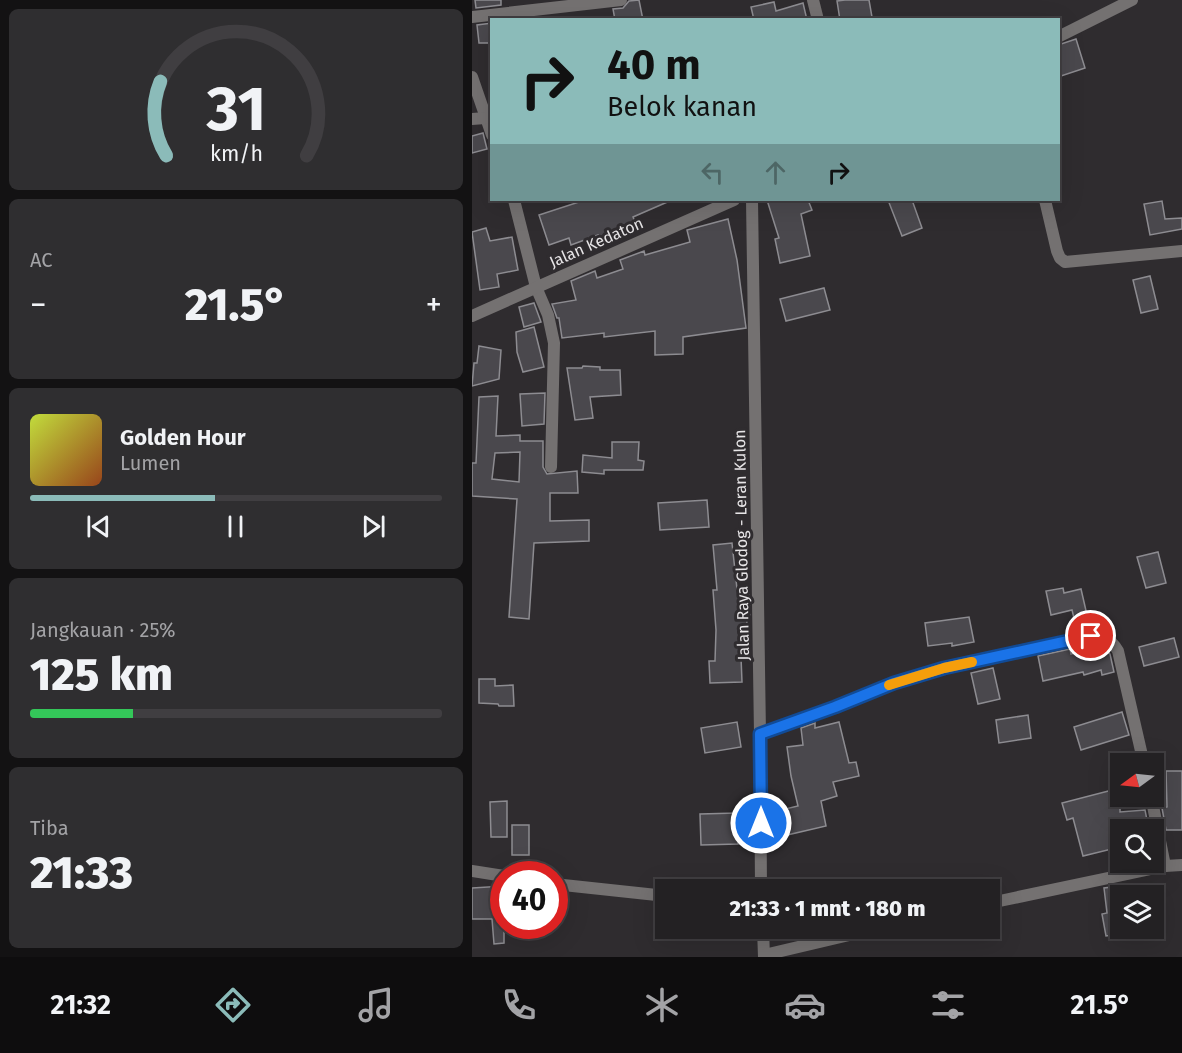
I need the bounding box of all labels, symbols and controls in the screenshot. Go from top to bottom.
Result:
text: 40 m [607,40,701,90]
icon: right [508,42,586,120]
text: 31 [205,72,266,147]
text: Belok kanan [607,91,757,123]
text: km/h [209,142,263,168]
icon: left [696,156,729,189]
icon: ahead [759,156,792,189]
icon: right [822,156,855,189]
street label: Jalan Kedaton [546,213,646,272]
text: AC [30,248,52,272]
text: 21.5° [185,278,287,332]
text: − [30,285,47,325]
text: + [426,285,442,325]
text: Golden Hour [120,424,246,451]
street label: Jalan Raya Glodog - Leran Kulon [730,429,753,661]
text: Lumen [120,451,181,475]
icon: previous [82,510,115,543]
icon: pause [219,510,252,543]
icon: next [357,510,390,543]
pin [1065,610,1116,661]
text: Jangkauan · 25% [30,618,176,642]
icon: arrive [1074,619,1107,652]
text: 125 km [30,648,173,702]
north arrow [1110,753,1164,807]
map controls [1110,753,1164,939]
position arrow [729,791,793,855]
text: Tiba [30,816,69,840]
button: search [1110,819,1164,873]
text: 21:33 [30,846,133,900]
speed limit sign: 40 [490,861,568,939]
button: layers [1110,885,1164,939]
text: 21:33 · 1 mnt · 180 m [729,895,926,922]
icon: directions [212,984,254,1026]
icon: music [355,984,397,1026]
icon: phone [498,984,540,1026]
icon: climate [641,984,683,1026]
icon: car [784,984,826,1026]
icon: filters [927,984,969,1026]
text: 21:32 [51,989,111,1021]
text: 21.5° [1071,989,1131,1021]

